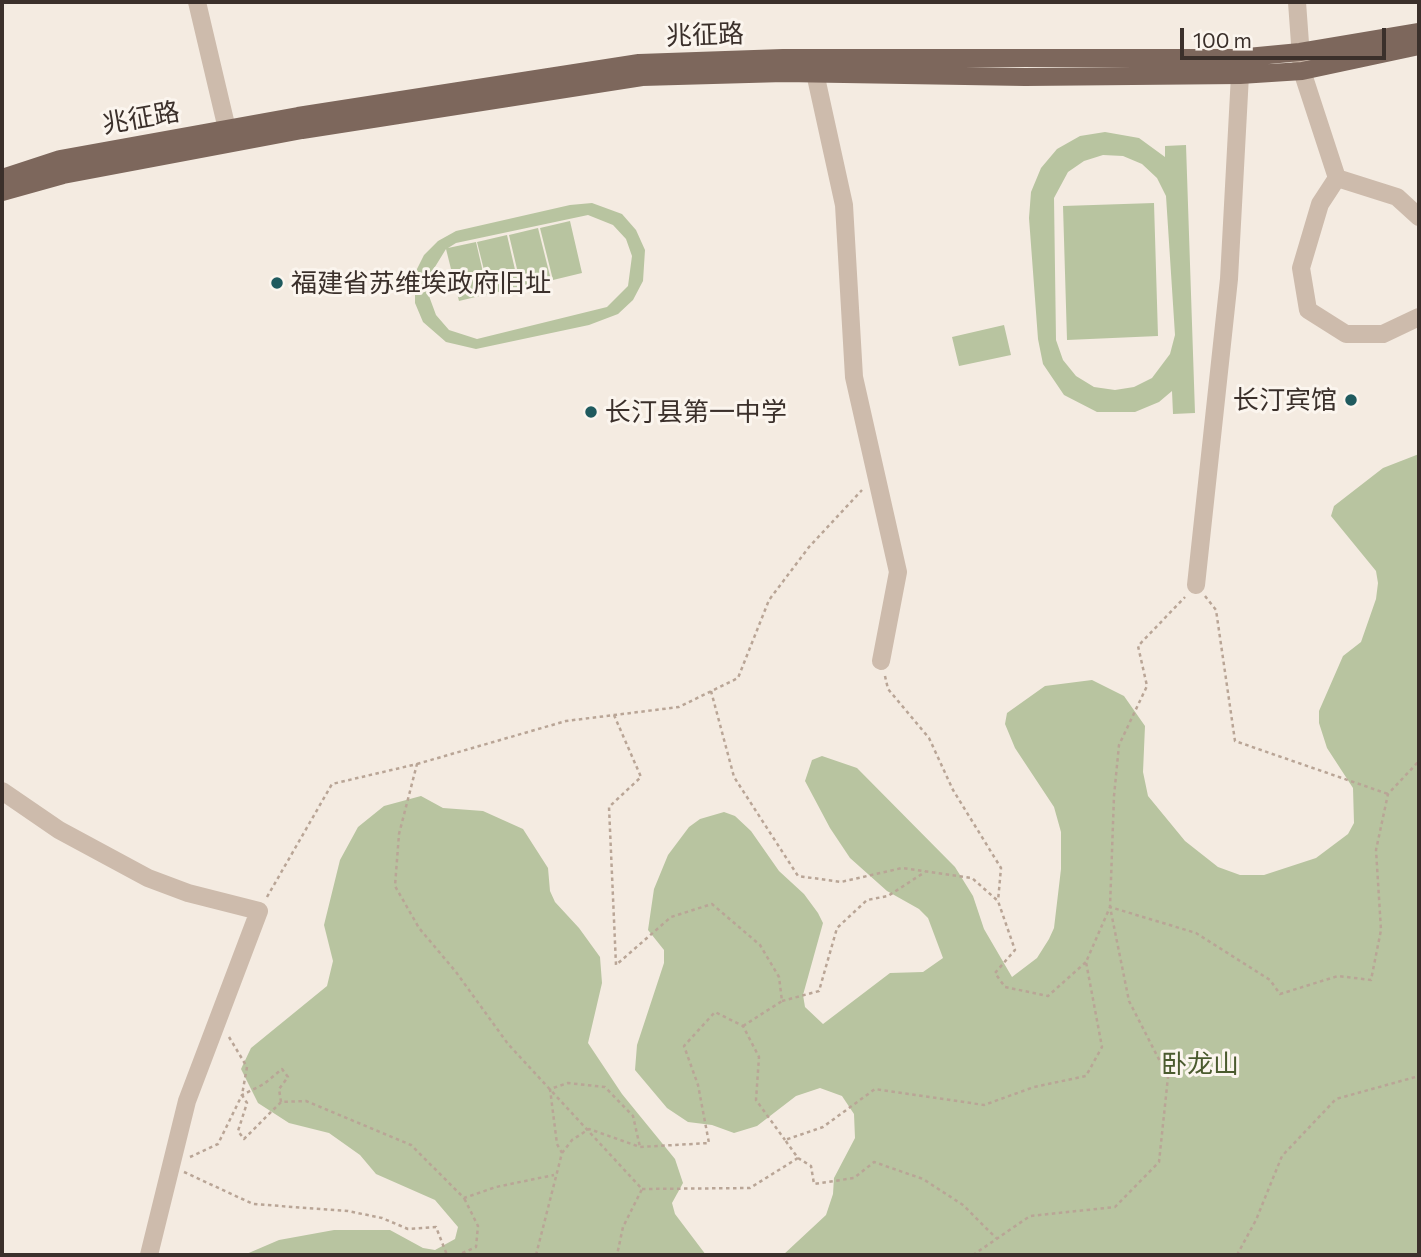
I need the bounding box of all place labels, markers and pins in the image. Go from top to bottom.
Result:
place label: 福建省苏维埃政府旧址 [291,267,551,299]
marker: 福建省苏维埃政府旧址 [269,275,285,291]
place label: 长汀宾馆 [1233,384,1337,416]
marker: 长汀宾馆 [1343,392,1359,408]
place label: 长汀县第一中学 [605,396,787,428]
marker: 长汀县第一中学 [583,404,599,420]

